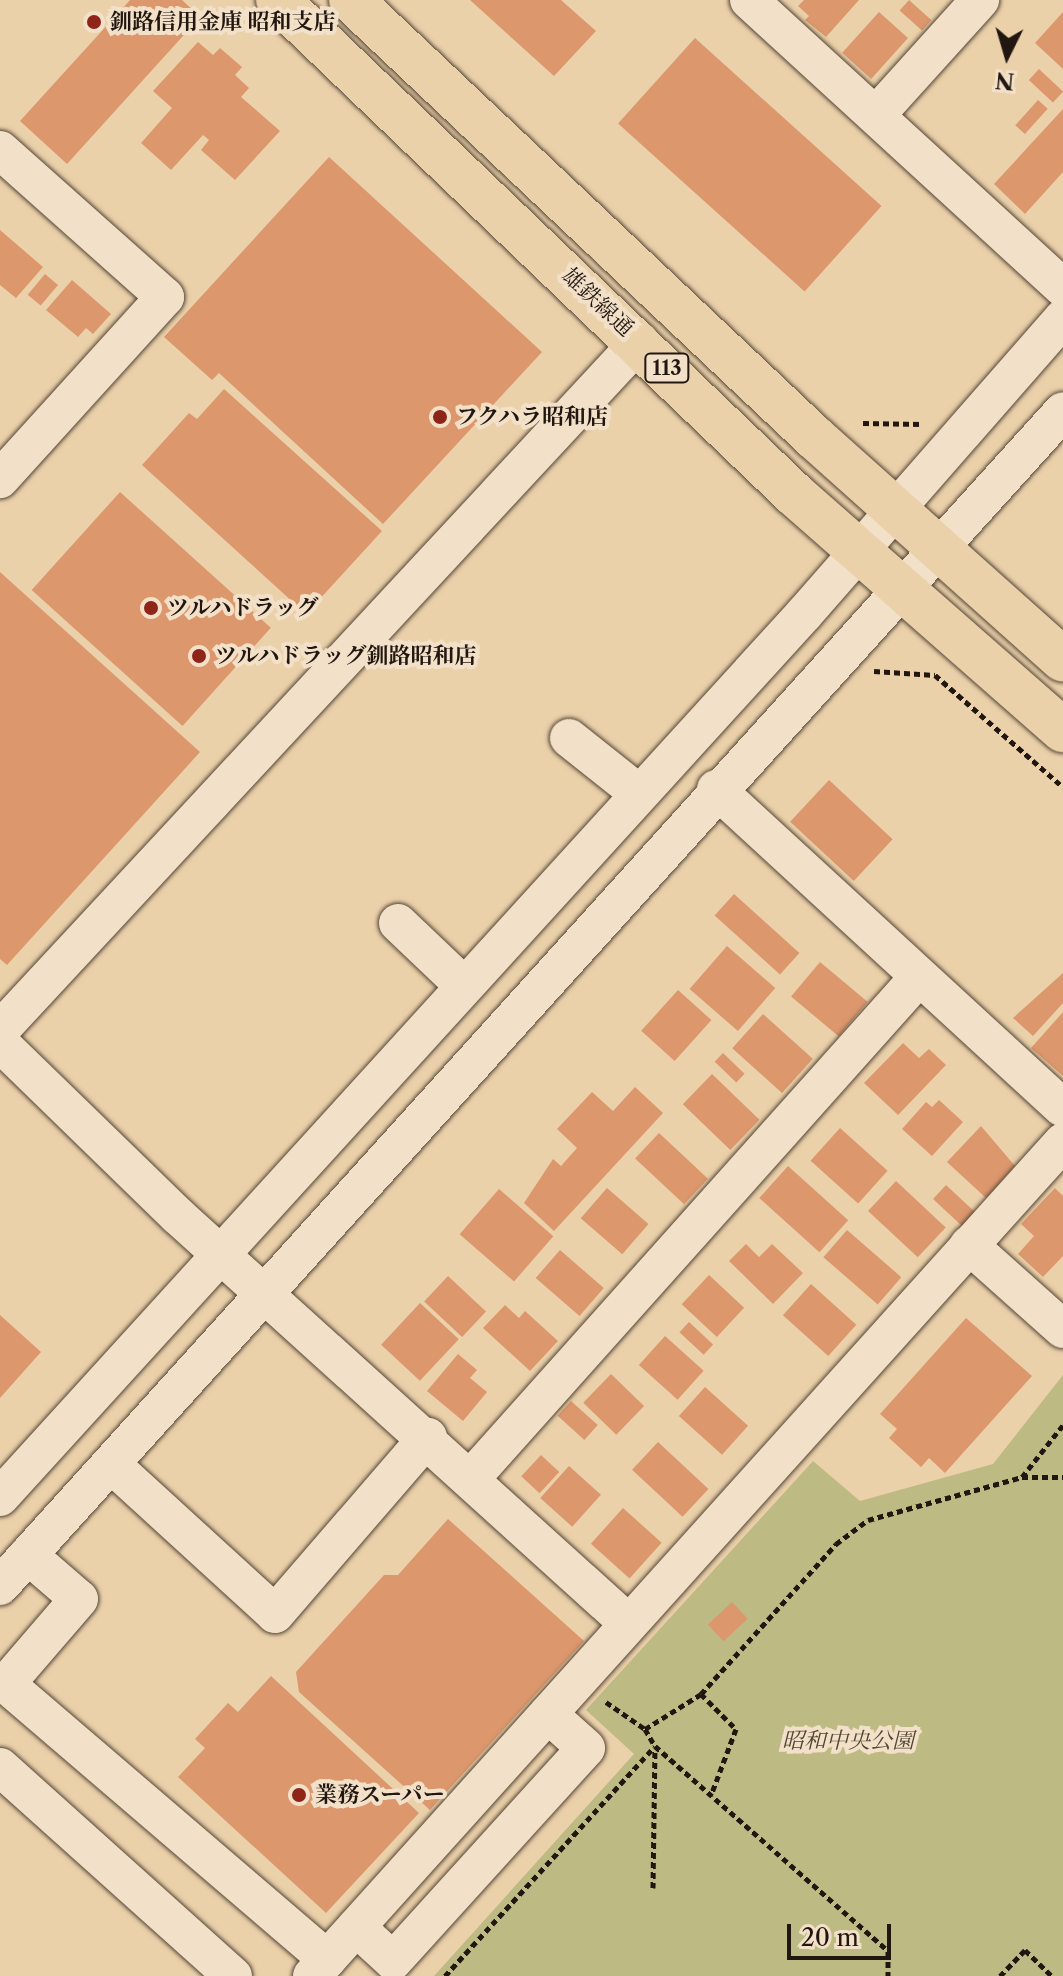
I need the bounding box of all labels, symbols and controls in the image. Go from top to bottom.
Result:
place label: 釧路信用金庫 昭和支店 [110,9,336,35]
marker: 釧路信用金庫 昭和支店 [85,13,103,31]
north arrow [967,16,1047,96]
text: N [994,66,1016,95]
street label: 雄鉄線通 [557,262,639,342]
road number: 113 [643,352,691,384]
place label: フクハラ昭和店 [456,404,610,430]
marker: フクハラ昭和店 [431,408,449,426]
place label: ツルハドラッグ [167,595,321,621]
marker: ツルハドラッグ [142,599,160,617]
place label: ツルハドラッグ釧路昭和店 [215,643,479,669]
marker: ツルハドラッグ釧路昭和店 [190,647,208,665]
park label: 昭和中央公園 [782,1728,914,1754]
place label: 業務スーパー [315,1782,446,1808]
marker: 業務スーパー [290,1786,308,1804]
scale bar [791,1908,895,1958]
text: 20 m [801,1923,859,1952]

